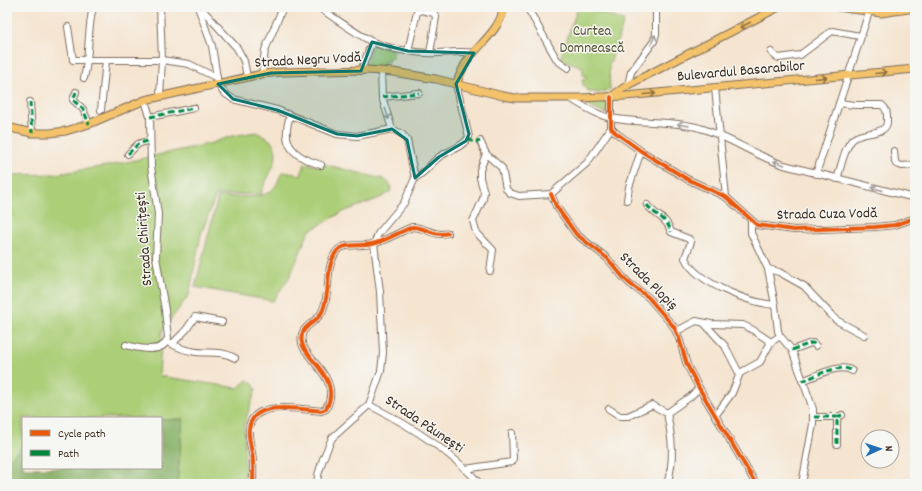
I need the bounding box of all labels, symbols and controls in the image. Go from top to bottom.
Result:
park label: Curtea Domnească [559,21,625,60]
one-way arrow [739,22,751,29]
one-way arrow [650,34,658,46]
one-way arrow [387,43,400,51]
street label: Strada Negru Vodă [254,47,362,75]
street label: Bulevardul Basarabilor [676,55,806,89]
one-way arrow [874,69,887,76]
one-way arrow [814,75,827,82]
one-way arrow [643,90,656,97]
one-way arrow [384,107,391,120]
one-way arrow [677,121,690,129]
one-way arrow [773,159,785,167]
one-way arrow [871,184,884,192]
street label: Strada Chirițești [131,191,159,287]
street label: Strada Cuza Vodă [776,203,878,227]
street label: Strada Plopiș [614,248,682,316]
street label: Strada Păunești [380,390,468,460]
legend [22,417,162,469]
text: Cycle path [58,426,106,443]
north arrow [860,429,900,469]
text: N [880,445,896,452]
text: Path [58,446,79,463]

